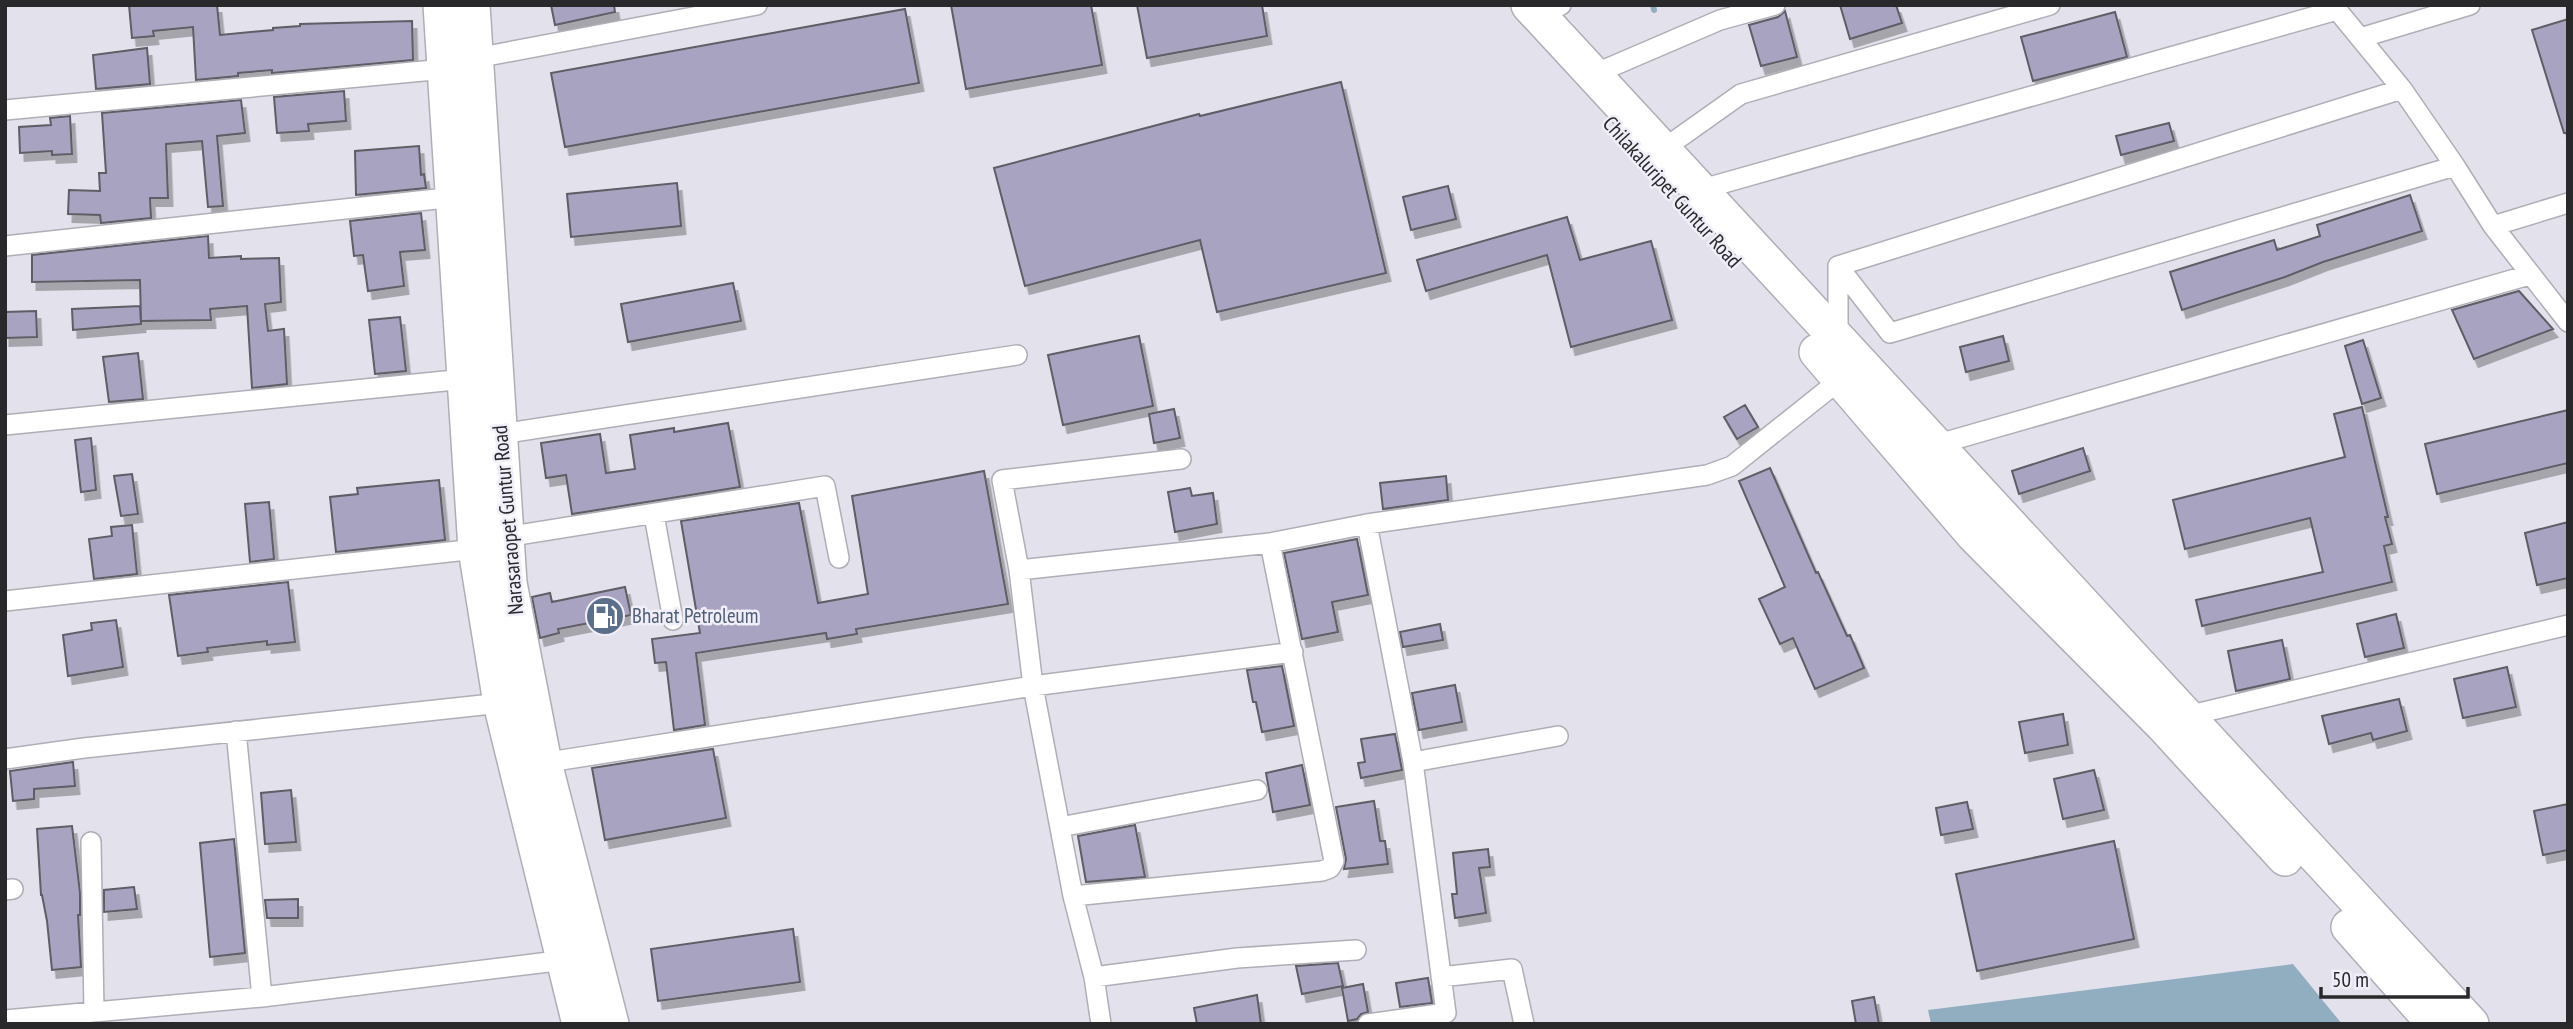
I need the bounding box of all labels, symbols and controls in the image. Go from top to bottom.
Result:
street label: Chilakaluripet Guntur Road [1597,110,1748,273]
street label: Narasaraopet Guntur Road [486,424,529,616]
fuel station icon: Bharat Petroleum [584,595,626,637]
place label: Bharat Petroleum [632,602,758,629]
scale bar [2321,956,2468,1000]
text: 50 m [2332,966,2369,993]

